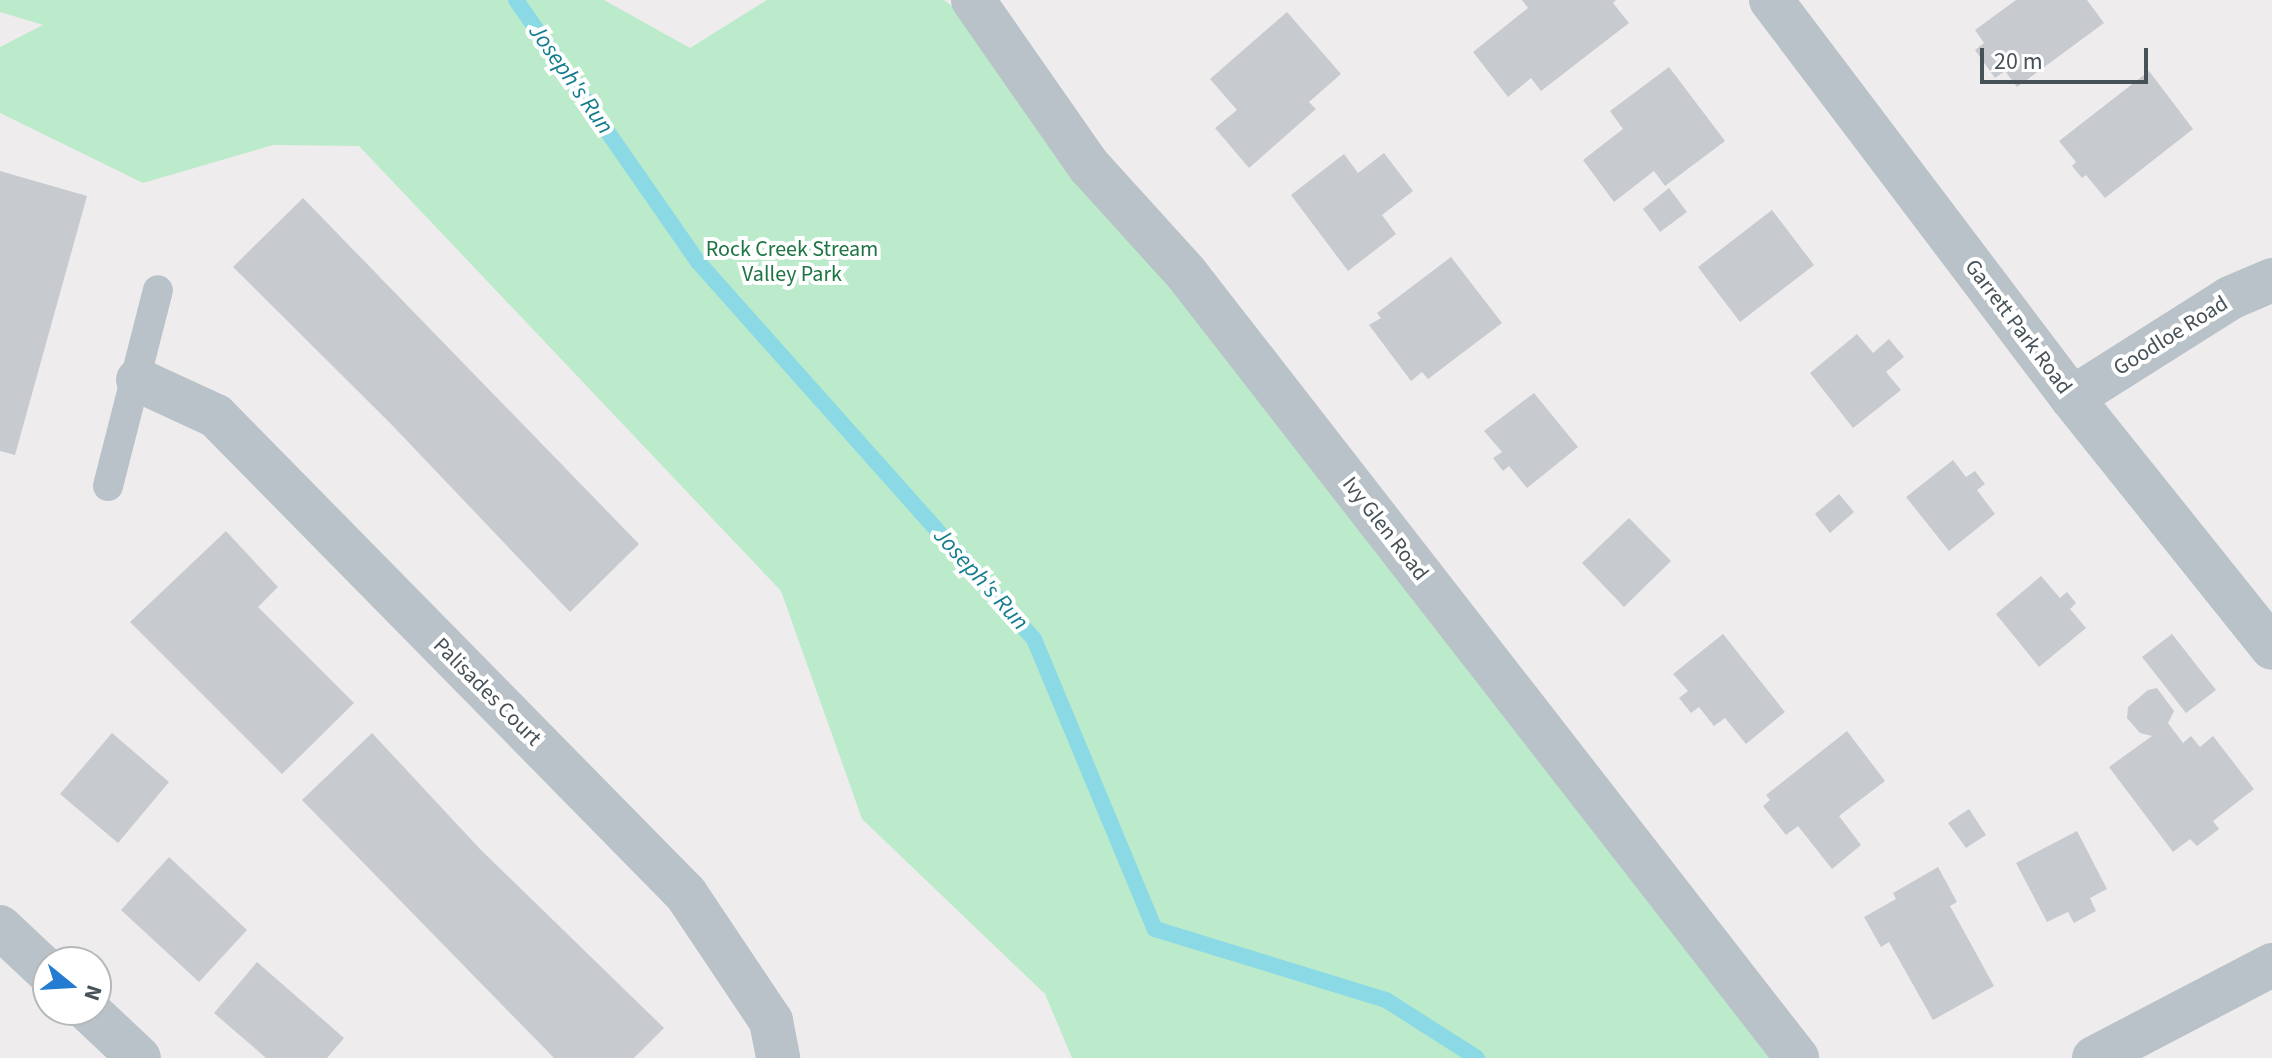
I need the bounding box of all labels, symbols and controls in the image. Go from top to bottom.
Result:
water label: Joseph's Run [522,18,620,140]
scale bar [1984,32,2152,82]
text: 20 m [1994,44,2043,79]
park label: Rock Creek Stream Valley Park [706,236,878,288]
street label: Garrett Park Road [1959,254,2077,400]
street label: Goodloe Road [2109,290,2233,382]
street label: Ivy Glen Road [1336,472,1434,586]
water label: Joseph's Run [927,522,1035,636]
street label: Palisades Court [427,632,547,752]
north arrow [32,946,112,1026]
text: N [75,981,110,1005]

